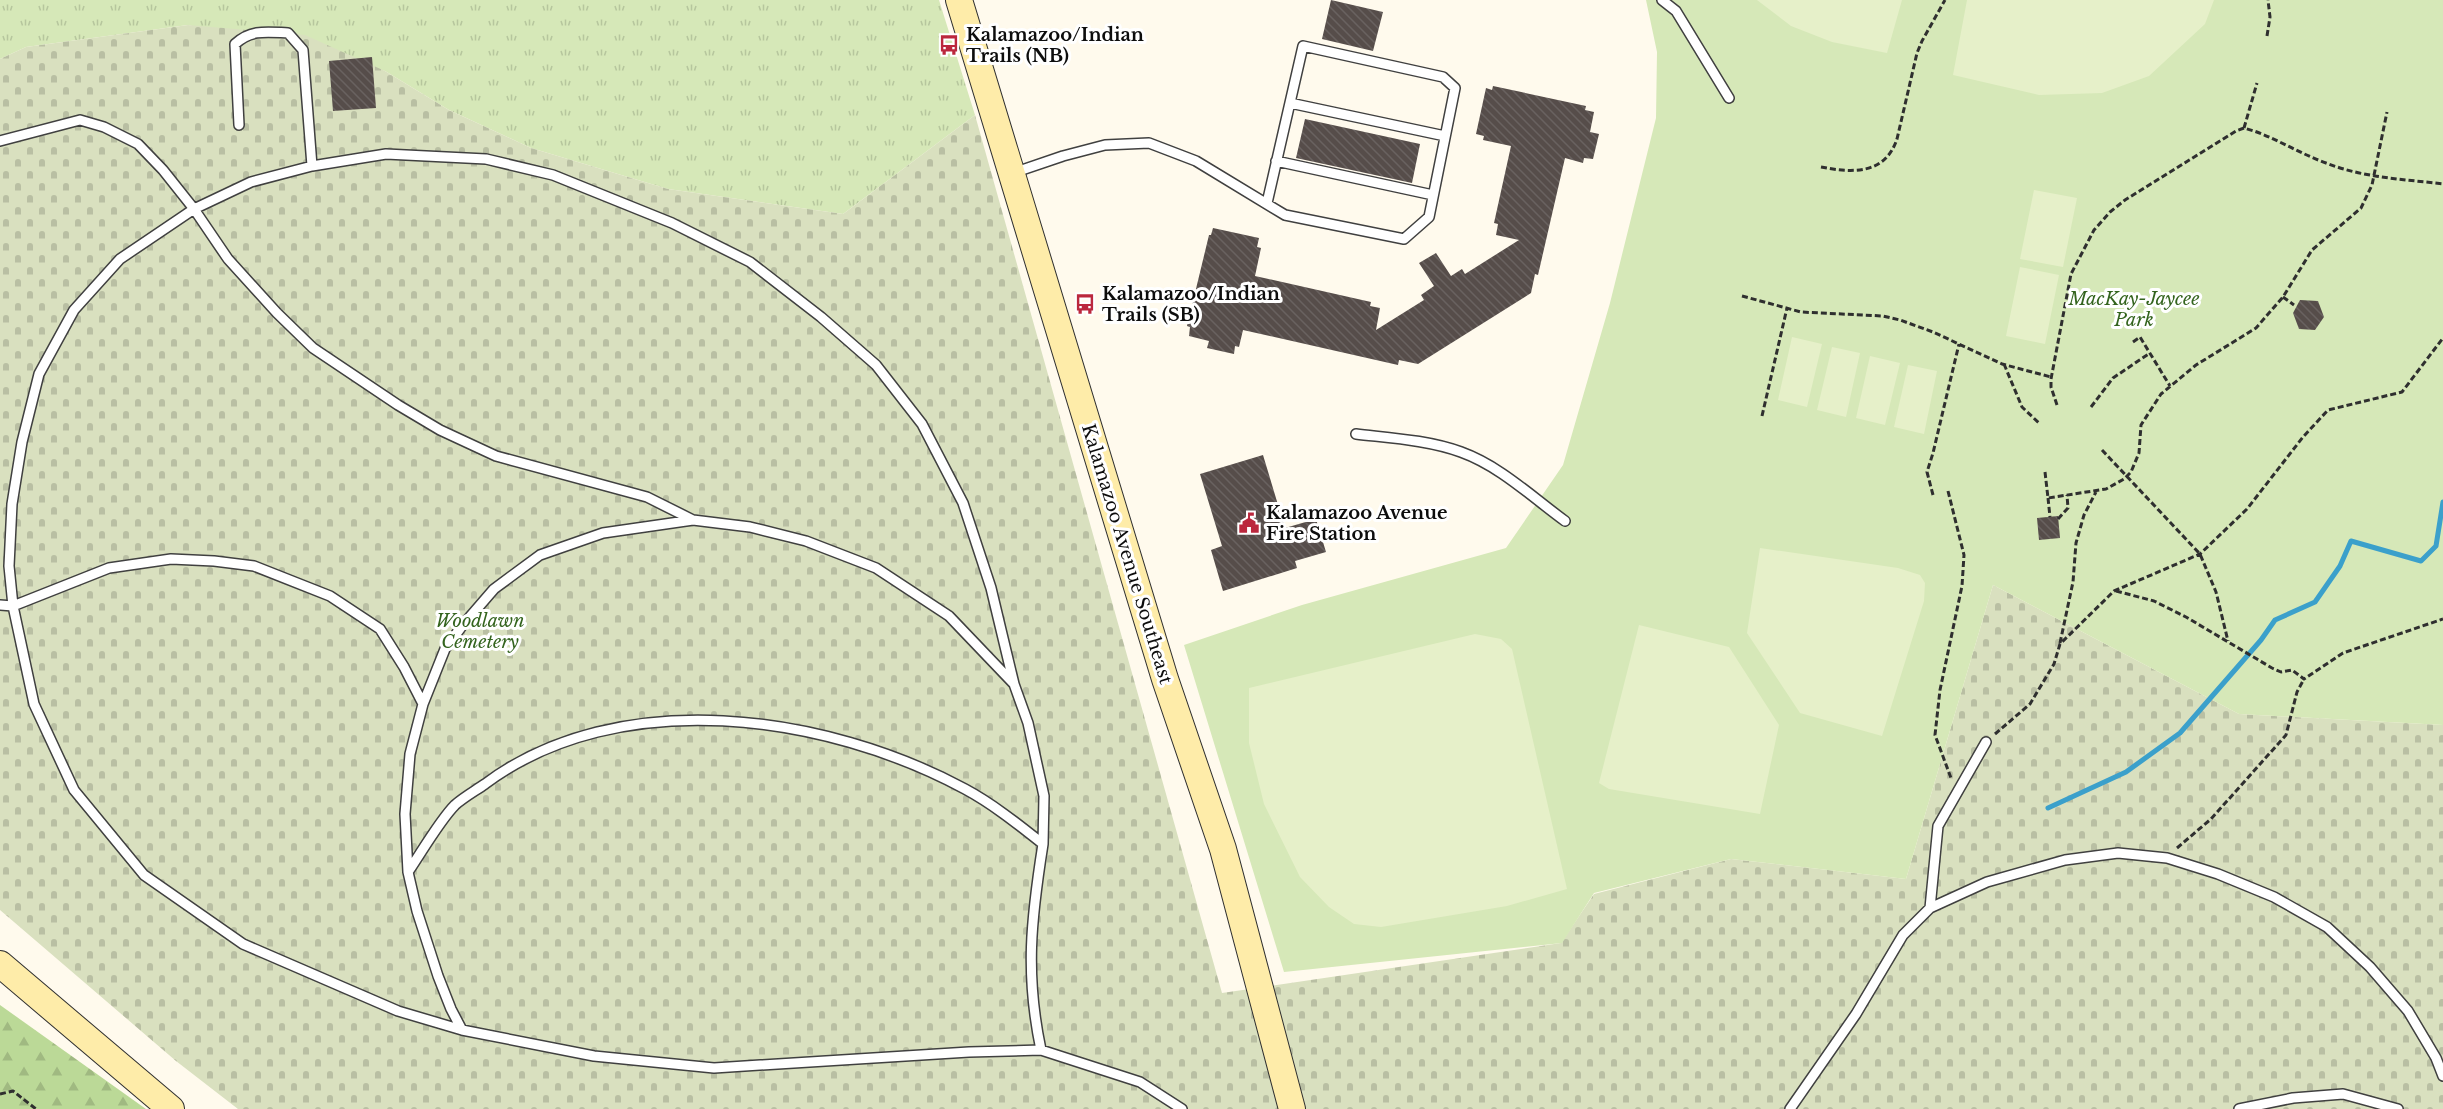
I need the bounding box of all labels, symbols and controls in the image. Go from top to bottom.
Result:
place label: Kalamazoo/Indian Trails (NB) [966,24,1144,67]
bus stop icon: Kalamazoo/Indian Trails (NB) [937,33,961,57]
place label: Kalamazoo/Indian Trails (SB) [1102,283,1280,326]
park label: MacKay-Jaycee Park [2068,288,2199,331]
bus stop icon: Kalamazoo/Indian Trails (SB) [1073,292,1097,316]
street label: Kalamazoo Avenue Southeast [1077,421,1177,687]
place label: Kalamazoo Avenue Fire Station [1266,502,1447,545]
public building icon: Kalamazoo Avenue Fire Station [1237,511,1261,535]
park label: Woodlawn Cemetery [436,610,524,653]

